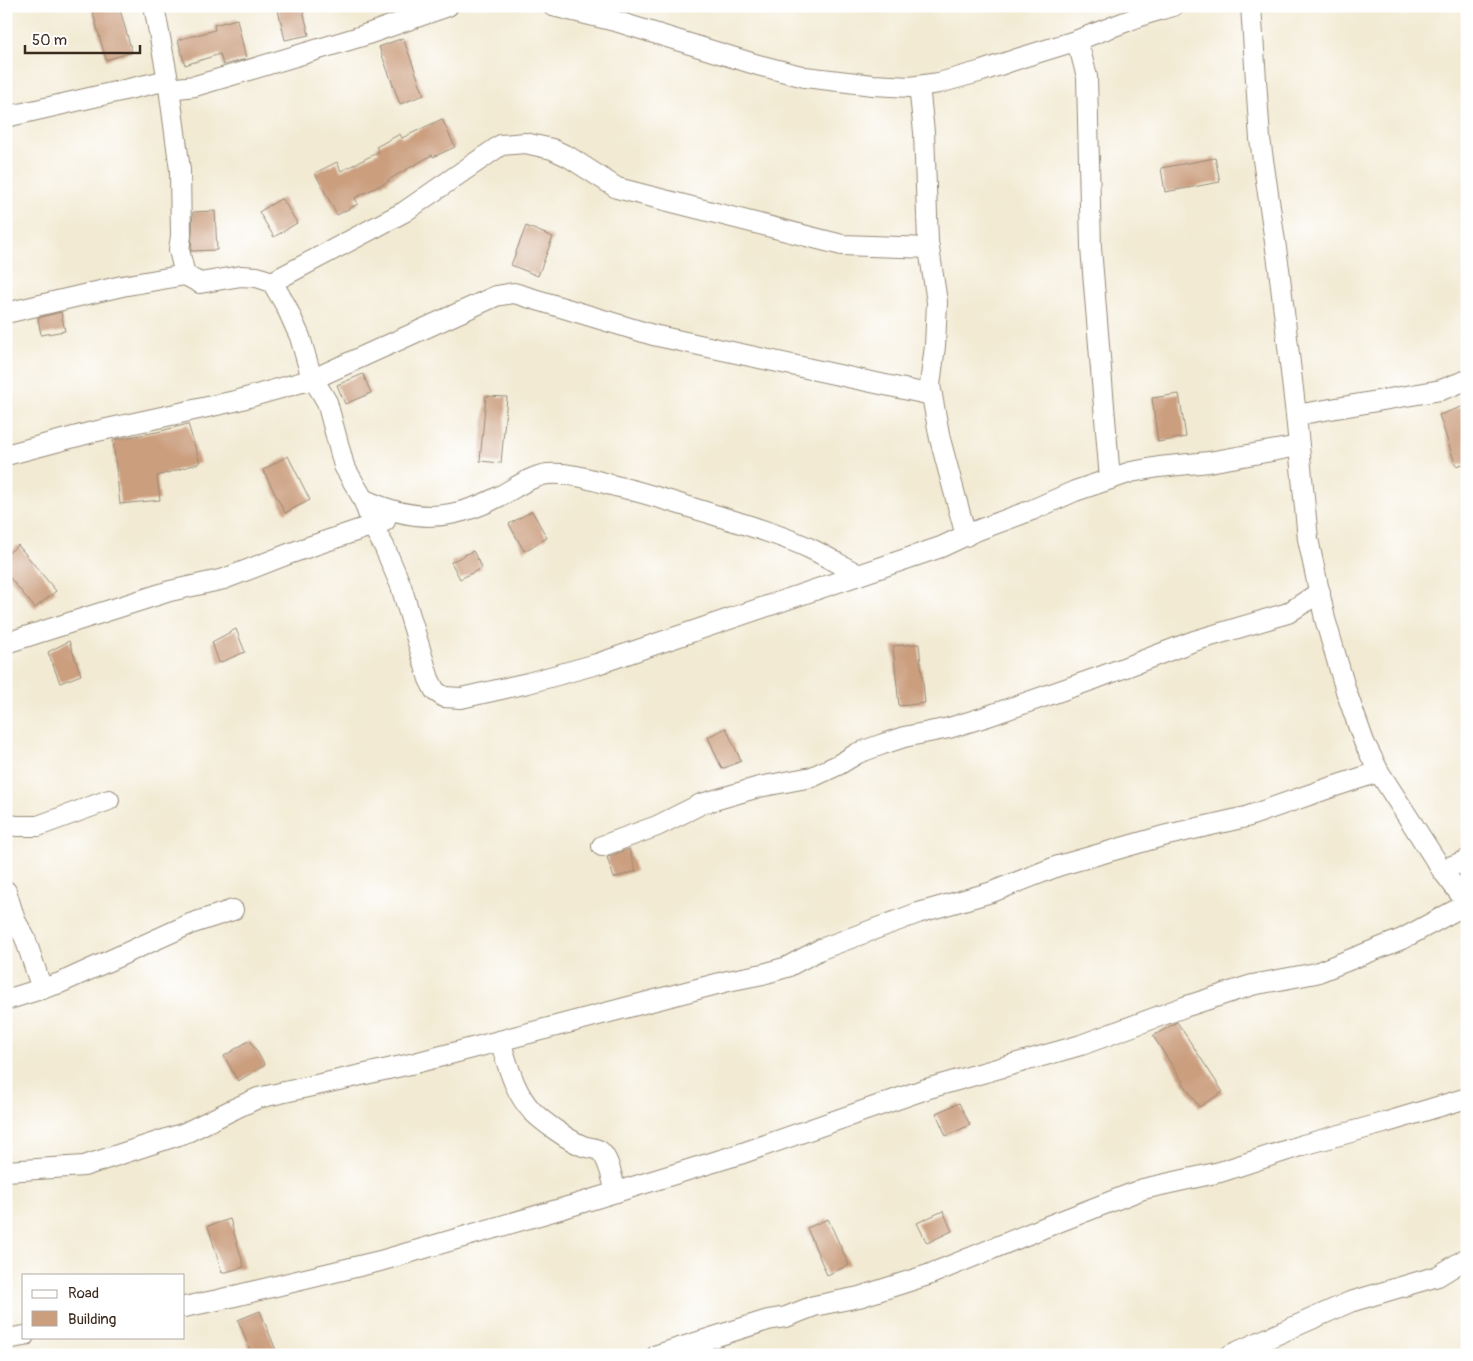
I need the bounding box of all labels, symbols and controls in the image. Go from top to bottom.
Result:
scale bar [25,22,140,54]
text: 50 m [32,31,67,50]
legend [22,1274,185,1338]
text: Road [68,1284,99,1303]
text: Building [68,1310,116,1329]

